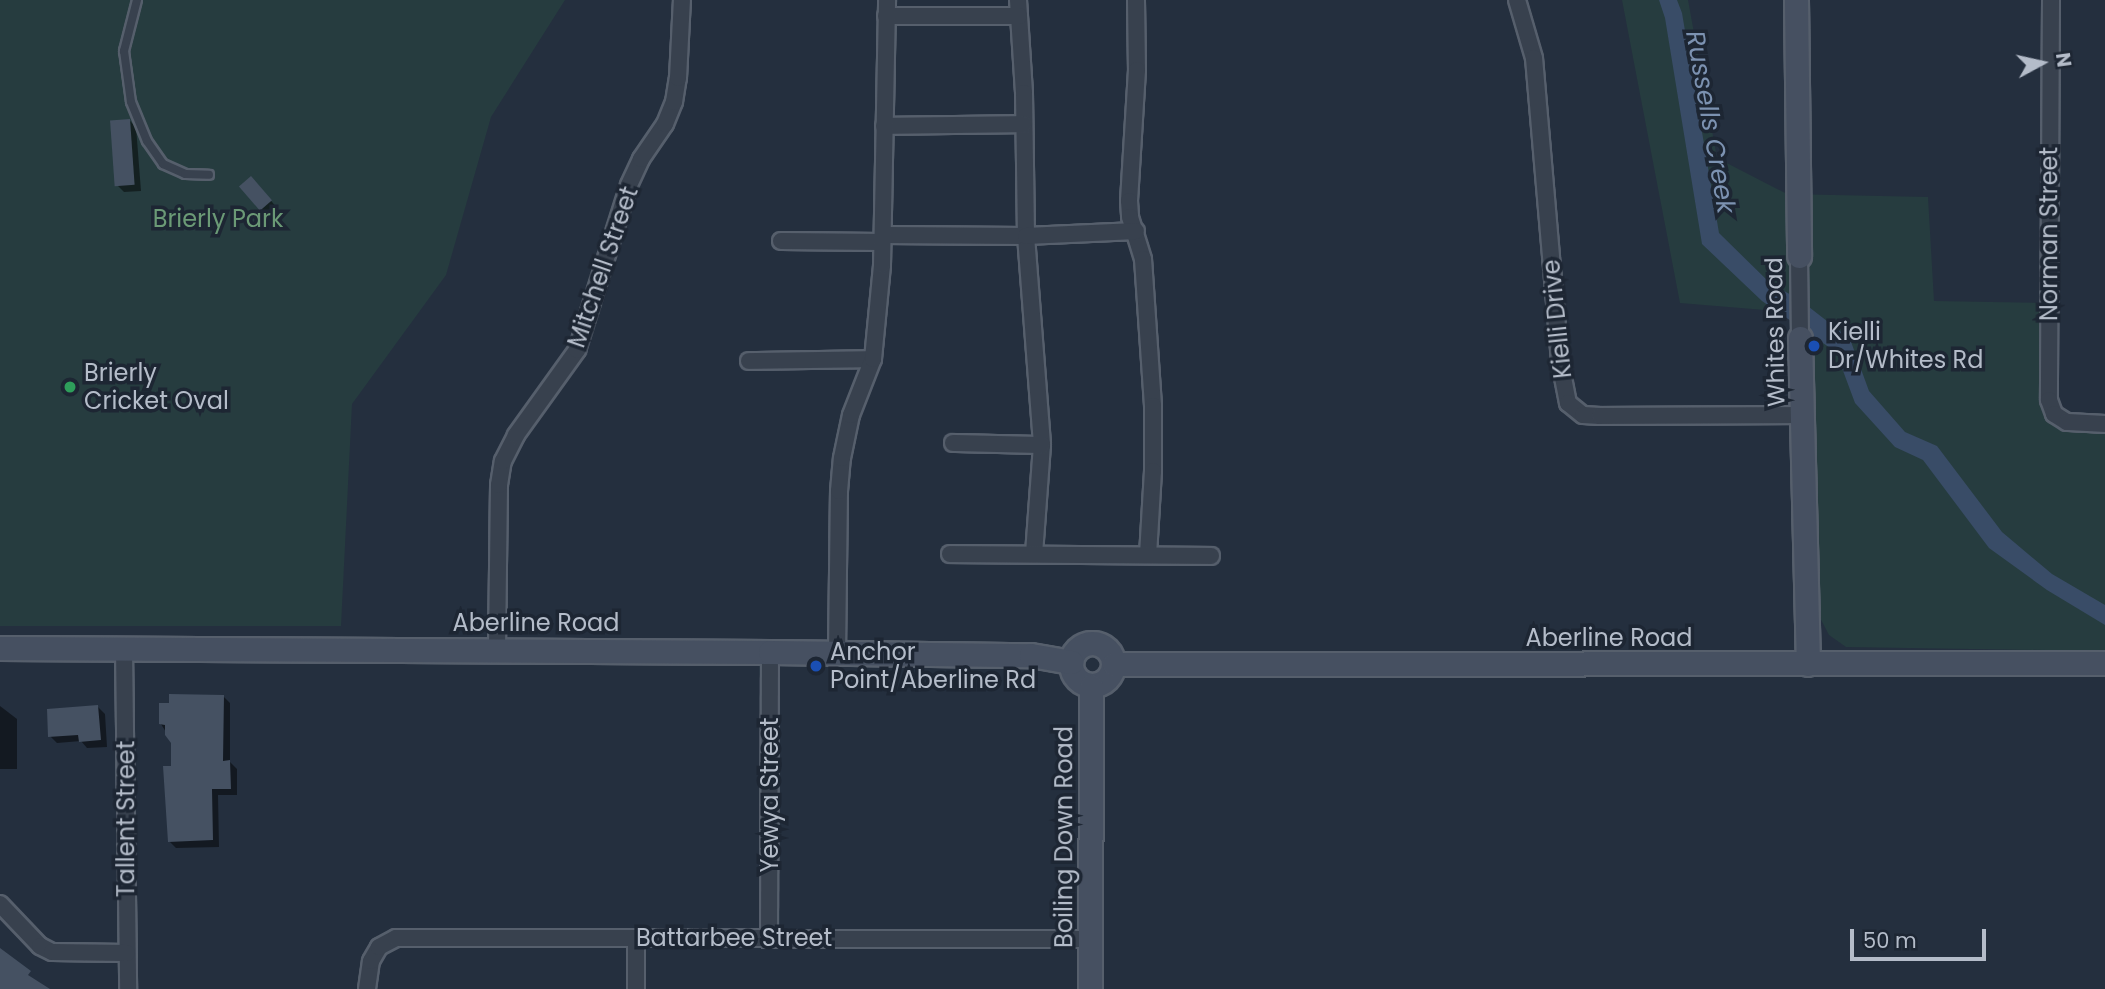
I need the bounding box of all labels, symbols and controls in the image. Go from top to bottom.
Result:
water label: Russells Creek [1679,28,1741,216]
north arrow [2007,28,2077,98]
text: N [2049,51,2078,69]
street label: Norman Street [2035,147,2063,321]
street label: Mitchell Street [562,183,644,351]
park label: Brierly Park [153,205,283,233]
street label: Whites Road [1759,257,1791,407]
street label: Kielli Drive [1536,258,1578,380]
place label: Kielli Dr/Whites Rd [1828,318,1983,374]
marker: Kielli Dr/Whites Rd [1806,338,1822,354]
place label: Brierly Cricket Oval [84,359,229,415]
marker: Brierly Cricket Oval [62,379,78,395]
street label: Aberline Road [452,609,620,637]
street label: Aberline Road [1525,624,1693,652]
place label: Anchor Point/Aberline Rd [830,638,1036,694]
marker: Anchor Point/Aberline Rd [808,658,824,674]
street label: Yewya Street [756,718,784,872]
street label: Boiling Down Road [1050,726,1078,948]
street label: Tallent Street [112,741,140,897]
scale bar [1853,916,1990,960]
street label: Battarbee Street [636,924,832,952]
text: 50 m [1863,926,1917,955]

